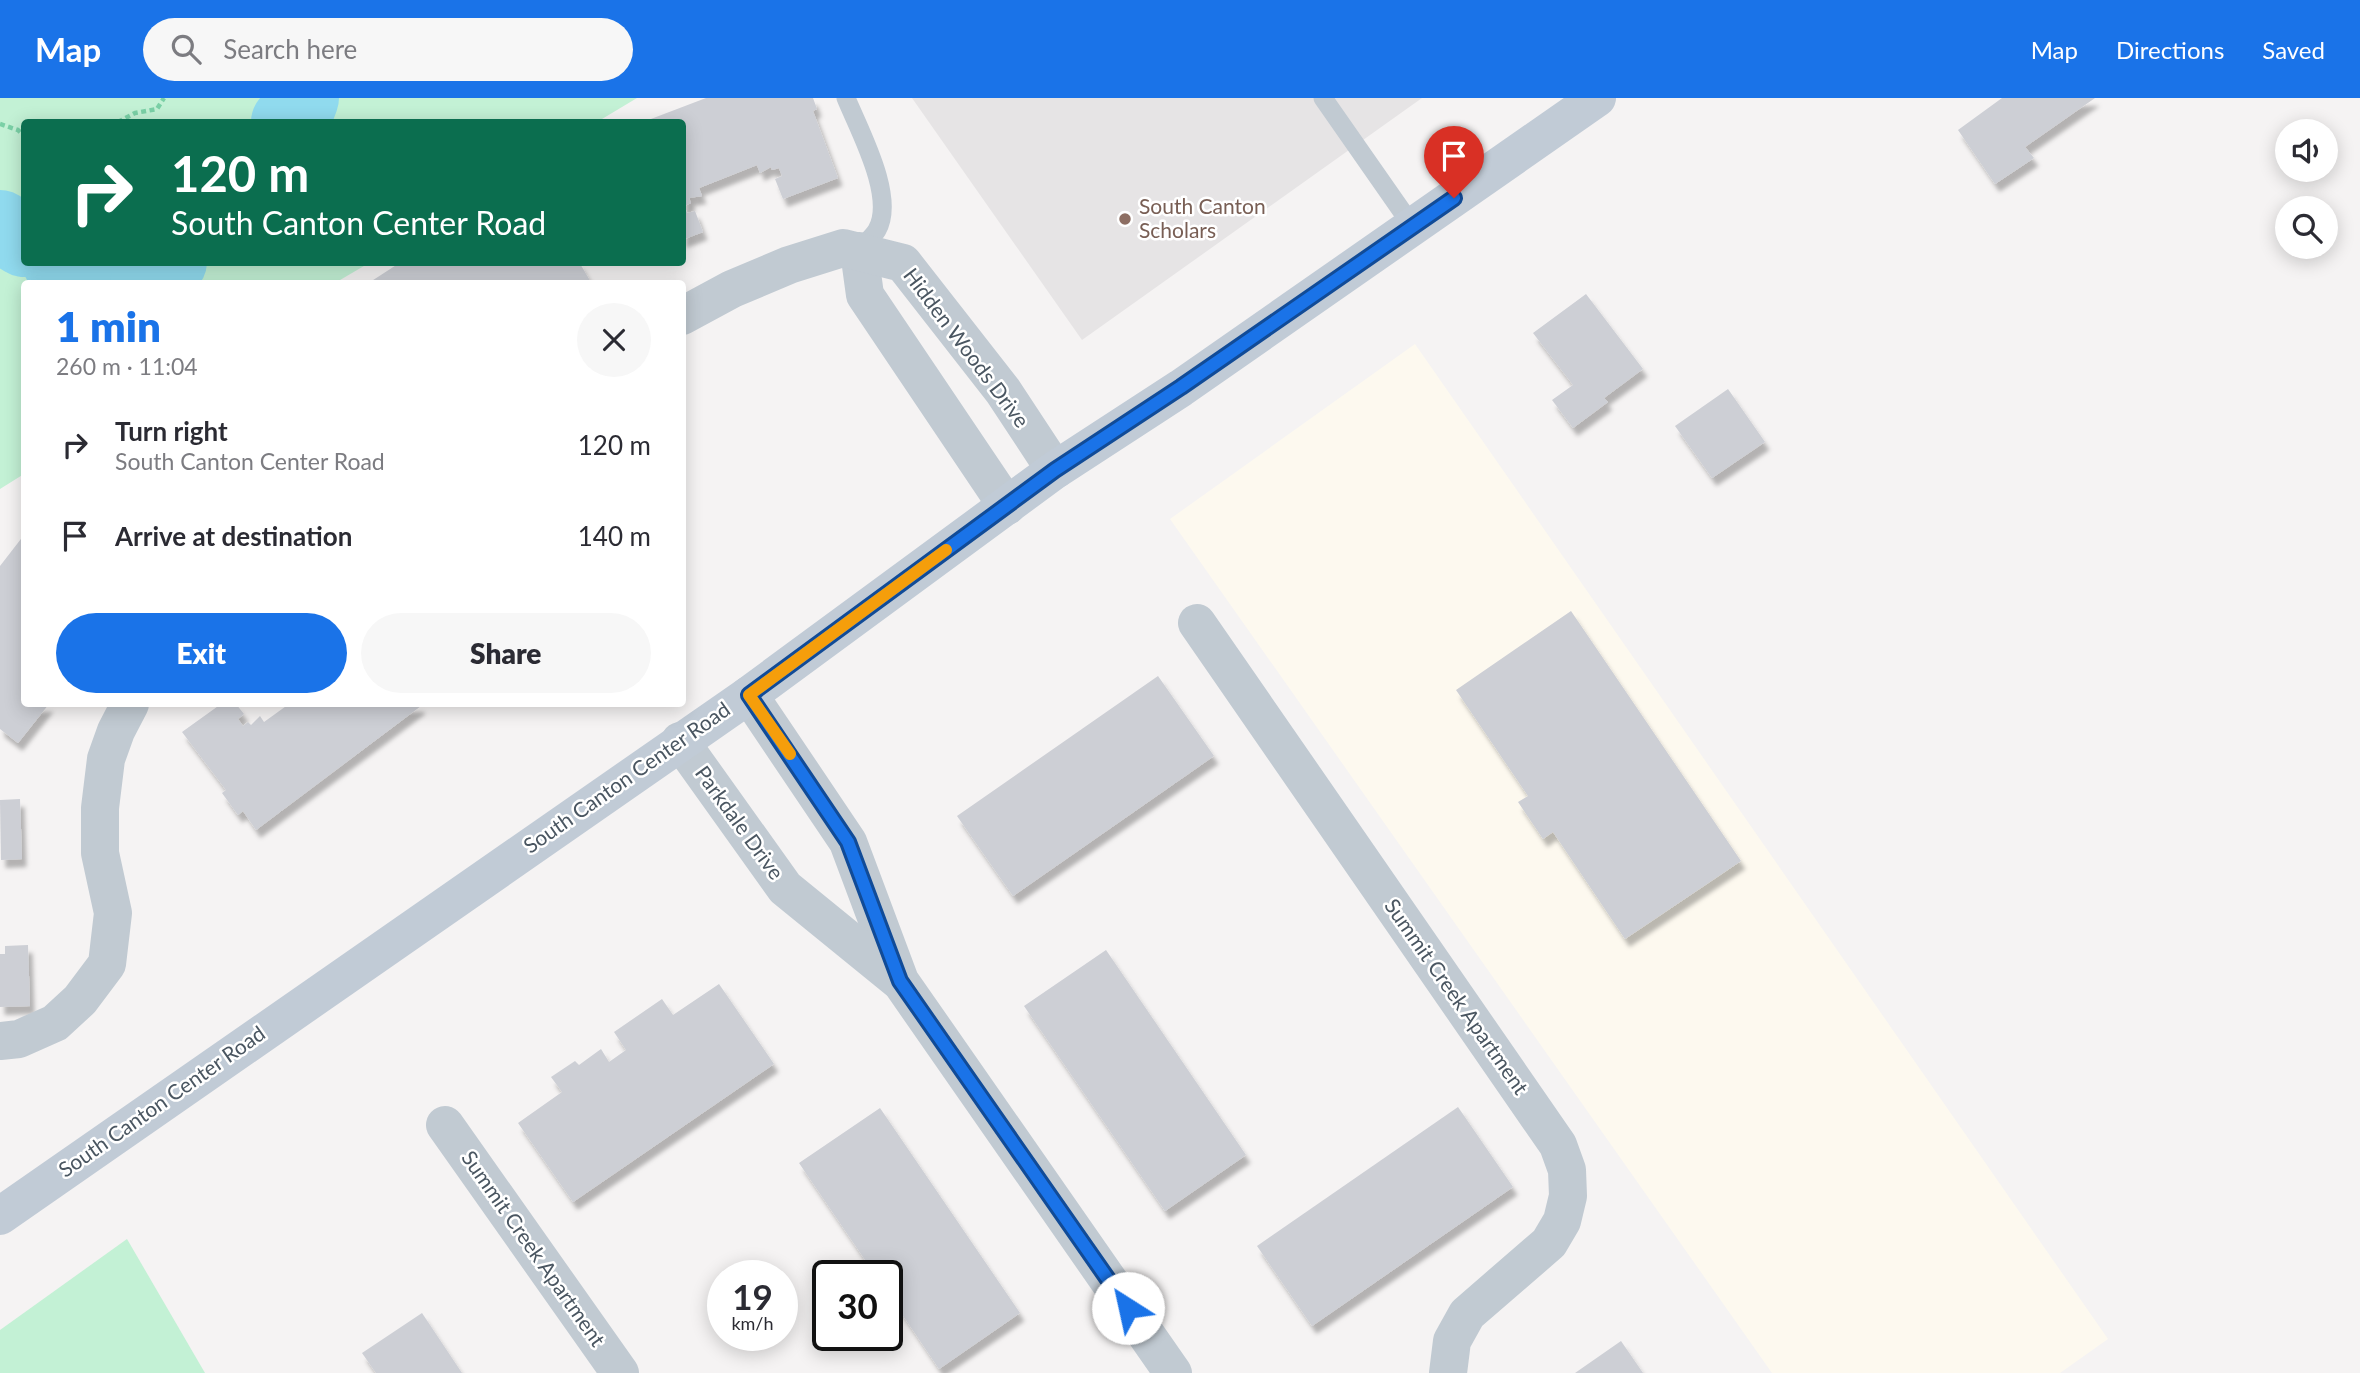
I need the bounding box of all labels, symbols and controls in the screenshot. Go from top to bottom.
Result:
search box [143,18,633,81]
text: Map [35,29,101,69]
icon: search [167,30,205,68]
text: Search here [223,33,357,65]
text: Map [2031,35,2078,64]
text: Directions [2116,35,2224,64]
text: Saved [2262,35,2325,64]
map controls [2275,119,2338,259]
button: sound [2275,119,2338,182]
pin [1424,126,1484,198]
icon: arrive [1435,137,1473,175]
text: 120 m [171,144,309,202]
icon: right [56,147,147,238]
place label: South Canton Scholars [1139,193,1266,242]
button: search [2275,196,2338,259]
text: South Canton Center Road [171,203,546,242]
marker: South Canton Scholars [1117,211,1133,227]
street label: Hidden Woods Drive [899,263,1035,432]
text: 1 min [56,301,161,351]
button: close [577,303,651,377]
text: 260 m · 11:04 [56,352,198,380]
text: Turn right [115,415,228,447]
icon: right [56,426,94,464]
text: 120 m [578,429,651,461]
text: South Canton Center Road [115,447,385,475]
icon: arrive [56,517,94,555]
text: Arrive at destination [115,520,352,552]
text: 140 m [578,520,651,552]
button: Exit [56,613,347,693]
button: Share [361,613,651,693]
street label: South Canton Center Road [518,696,734,858]
street label: Parkdale Drive [691,760,790,884]
street label: Summit Creek Apartment [1380,894,1535,1099]
street label: South Canton Center Road [53,1020,269,1182]
street label: Summit Creek Apartment [457,1146,612,1351]
speed limit sign: 30 [812,1260,903,1351]
position arrow [1091,1271,1165,1345]
text: 19 [732,1275,773,1317]
text: km/h [731,1312,774,1334]

